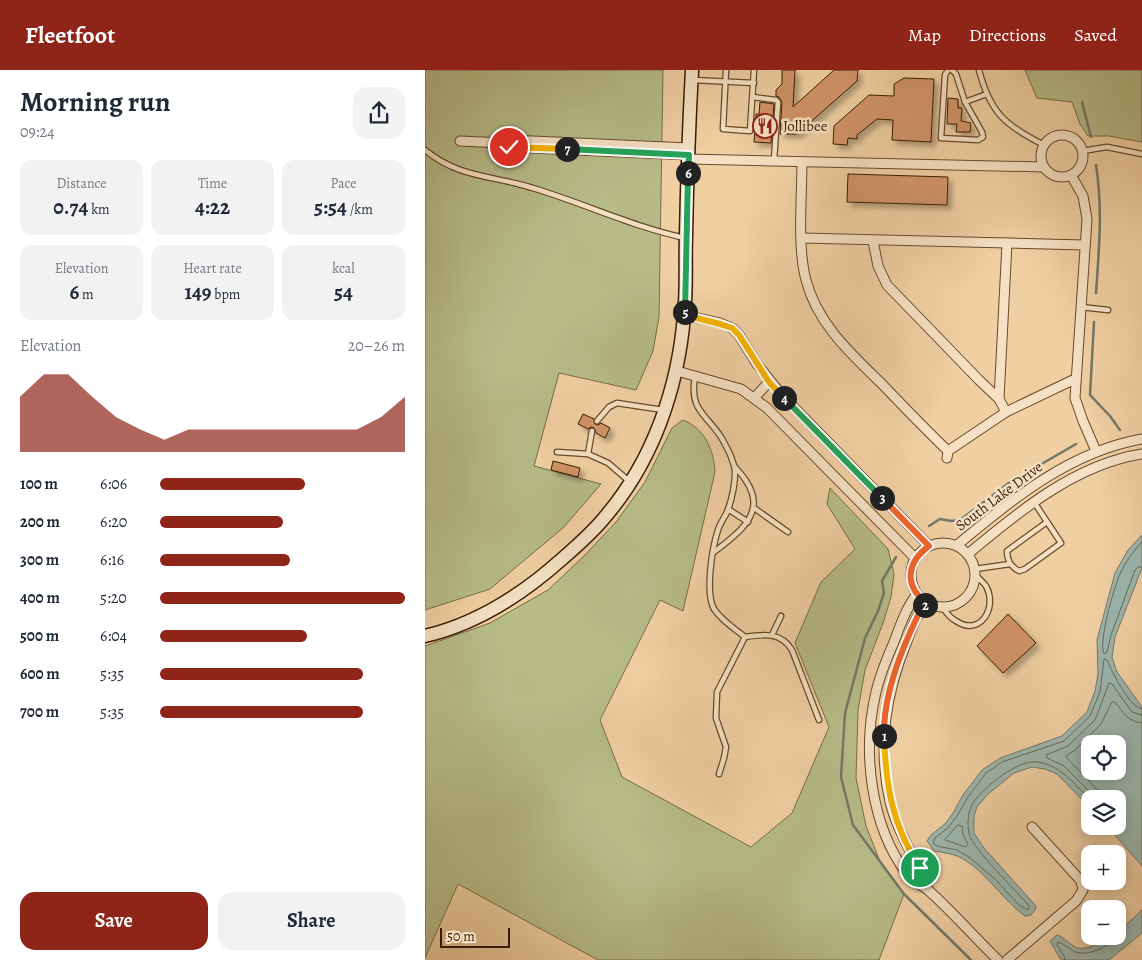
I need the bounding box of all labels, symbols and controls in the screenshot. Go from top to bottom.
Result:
text: Fleetfoot [25,19,115,51]
text: Map [908,23,941,47]
text: Directions [969,23,1046,47]
text: Saved [1074,23,1117,47]
text: Morning run [20,83,170,121]
button: share [353,87,405,139]
restaurant icon: Jollibee [752,113,778,139]
place label: Jollibee [783,116,828,136]
text: 09:24 [20,121,54,143]
pin [488,126,530,168]
icon: check [495,133,523,161]
pin: 7 [555,136,579,162]
text: 7 [565,140,570,159]
pin: 6 [675,160,701,186]
text: 6 [685,164,692,183]
text: Distance [56,174,107,193]
text: Time [198,174,227,193]
text: Pace [331,174,356,193]
text: 0.74 [53,193,88,221]
text: 4:22 [195,193,230,221]
text: 5:54 [314,193,347,221]
text: km [88,200,110,219]
text: /km [347,200,373,219]
text: Elevation [55,259,108,278]
text: Heart rate [183,259,242,278]
text: kcal [332,259,355,278]
text: 6 [69,278,79,306]
text: 149 [184,278,212,306]
text: 54 [334,278,353,306]
text: m [79,285,94,304]
text: bpm [212,285,241,304]
pin: 5 [673,300,697,324]
text: 5 [683,303,688,322]
text: Elevation [20,335,81,357]
text: 20–26 m [348,335,405,357]
pin: 4 [771,386,797,410]
text: 4 [781,389,788,408]
street label: South Lake Drive [951,456,1047,535]
text: 100 m [20,473,58,495]
text: 6:06 [100,473,127,495]
pin: 3 [869,486,895,510]
text: 3 [879,489,886,508]
text: 200 m [20,511,60,533]
text: 6:20 [100,511,127,533]
text: 300 m [20,549,59,571]
text: 6:16 [100,549,124,571]
text: 400 m [20,587,60,609]
text: 5:20 [100,587,127,609]
pin: 2 [913,592,937,618]
text: 2 [922,596,929,615]
text: 500 m [20,625,59,647]
text: 6:04 [100,625,127,647]
text: 600 m [20,663,60,685]
text: 5:35 [100,663,124,685]
text: 700 m [20,701,59,723]
text: 5:35 [100,701,124,723]
pin: 1 [871,724,897,748]
text: 1 [882,727,887,746]
map controls [1081,735,1126,945]
button: locate [1081,735,1126,780]
button: layers [1081,790,1126,835]
button: + [1081,845,1126,890]
pin [899,847,941,889]
icon: arrive [906,854,934,882]
button: Save [20,892,208,950]
button: Share [218,892,405,950]
button: − [1081,900,1126,945]
scale bar [440,925,510,948]
text: 50 m [447,927,475,946]

